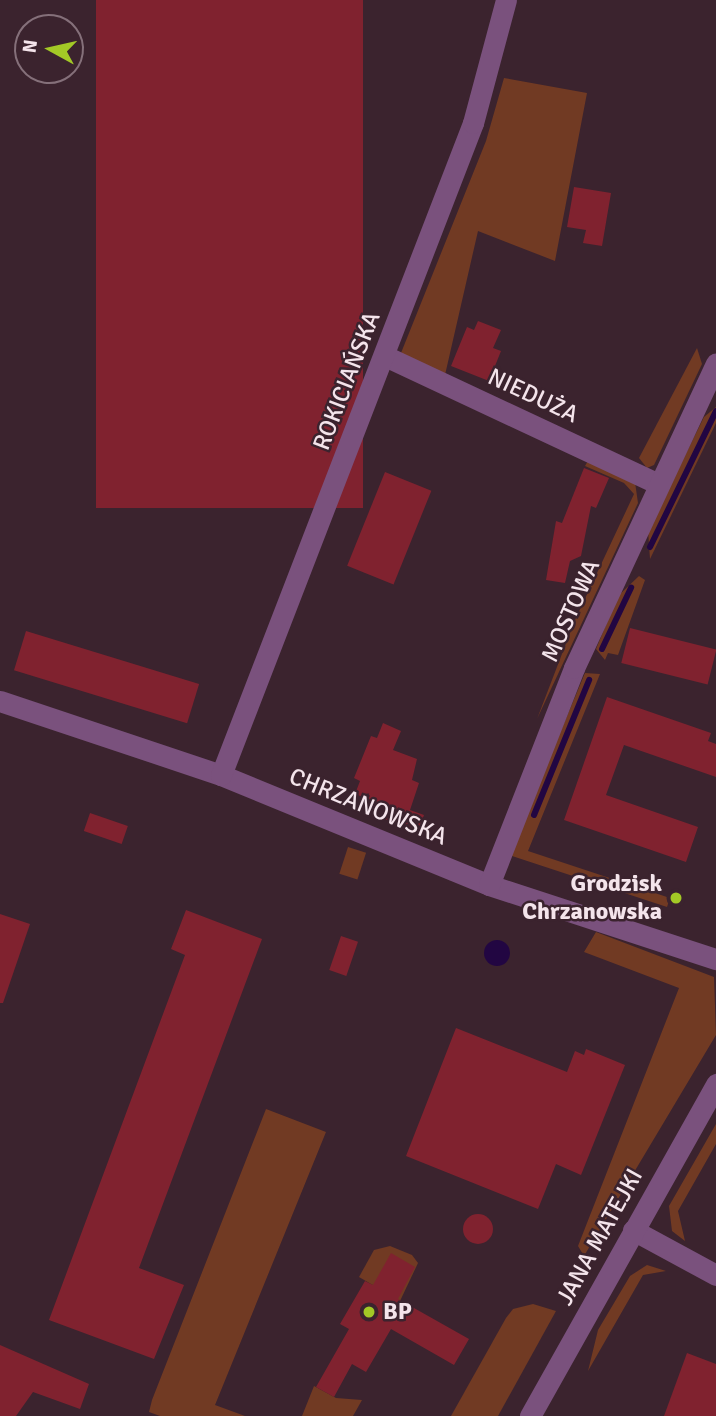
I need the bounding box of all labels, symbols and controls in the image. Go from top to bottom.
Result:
north arrow [14,14,84,84]
text: N [17,38,43,55]
street label: ROKICIAŃSKA [307,308,387,454]
street label: NIEDUŻA [483,363,583,429]
street label: MOSTOWA [536,555,606,667]
street label: CHRZANOWSKA [285,762,451,852]
place label: Grodzisk Chrzanowska [522,870,662,926]
marker: Grodzisk Chrzanowska [668,890,684,906]
street label: JANA MATEJKI [551,1164,649,1310]
place label: BP [383,1298,412,1326]
marker: BP [361,1304,377,1320]

